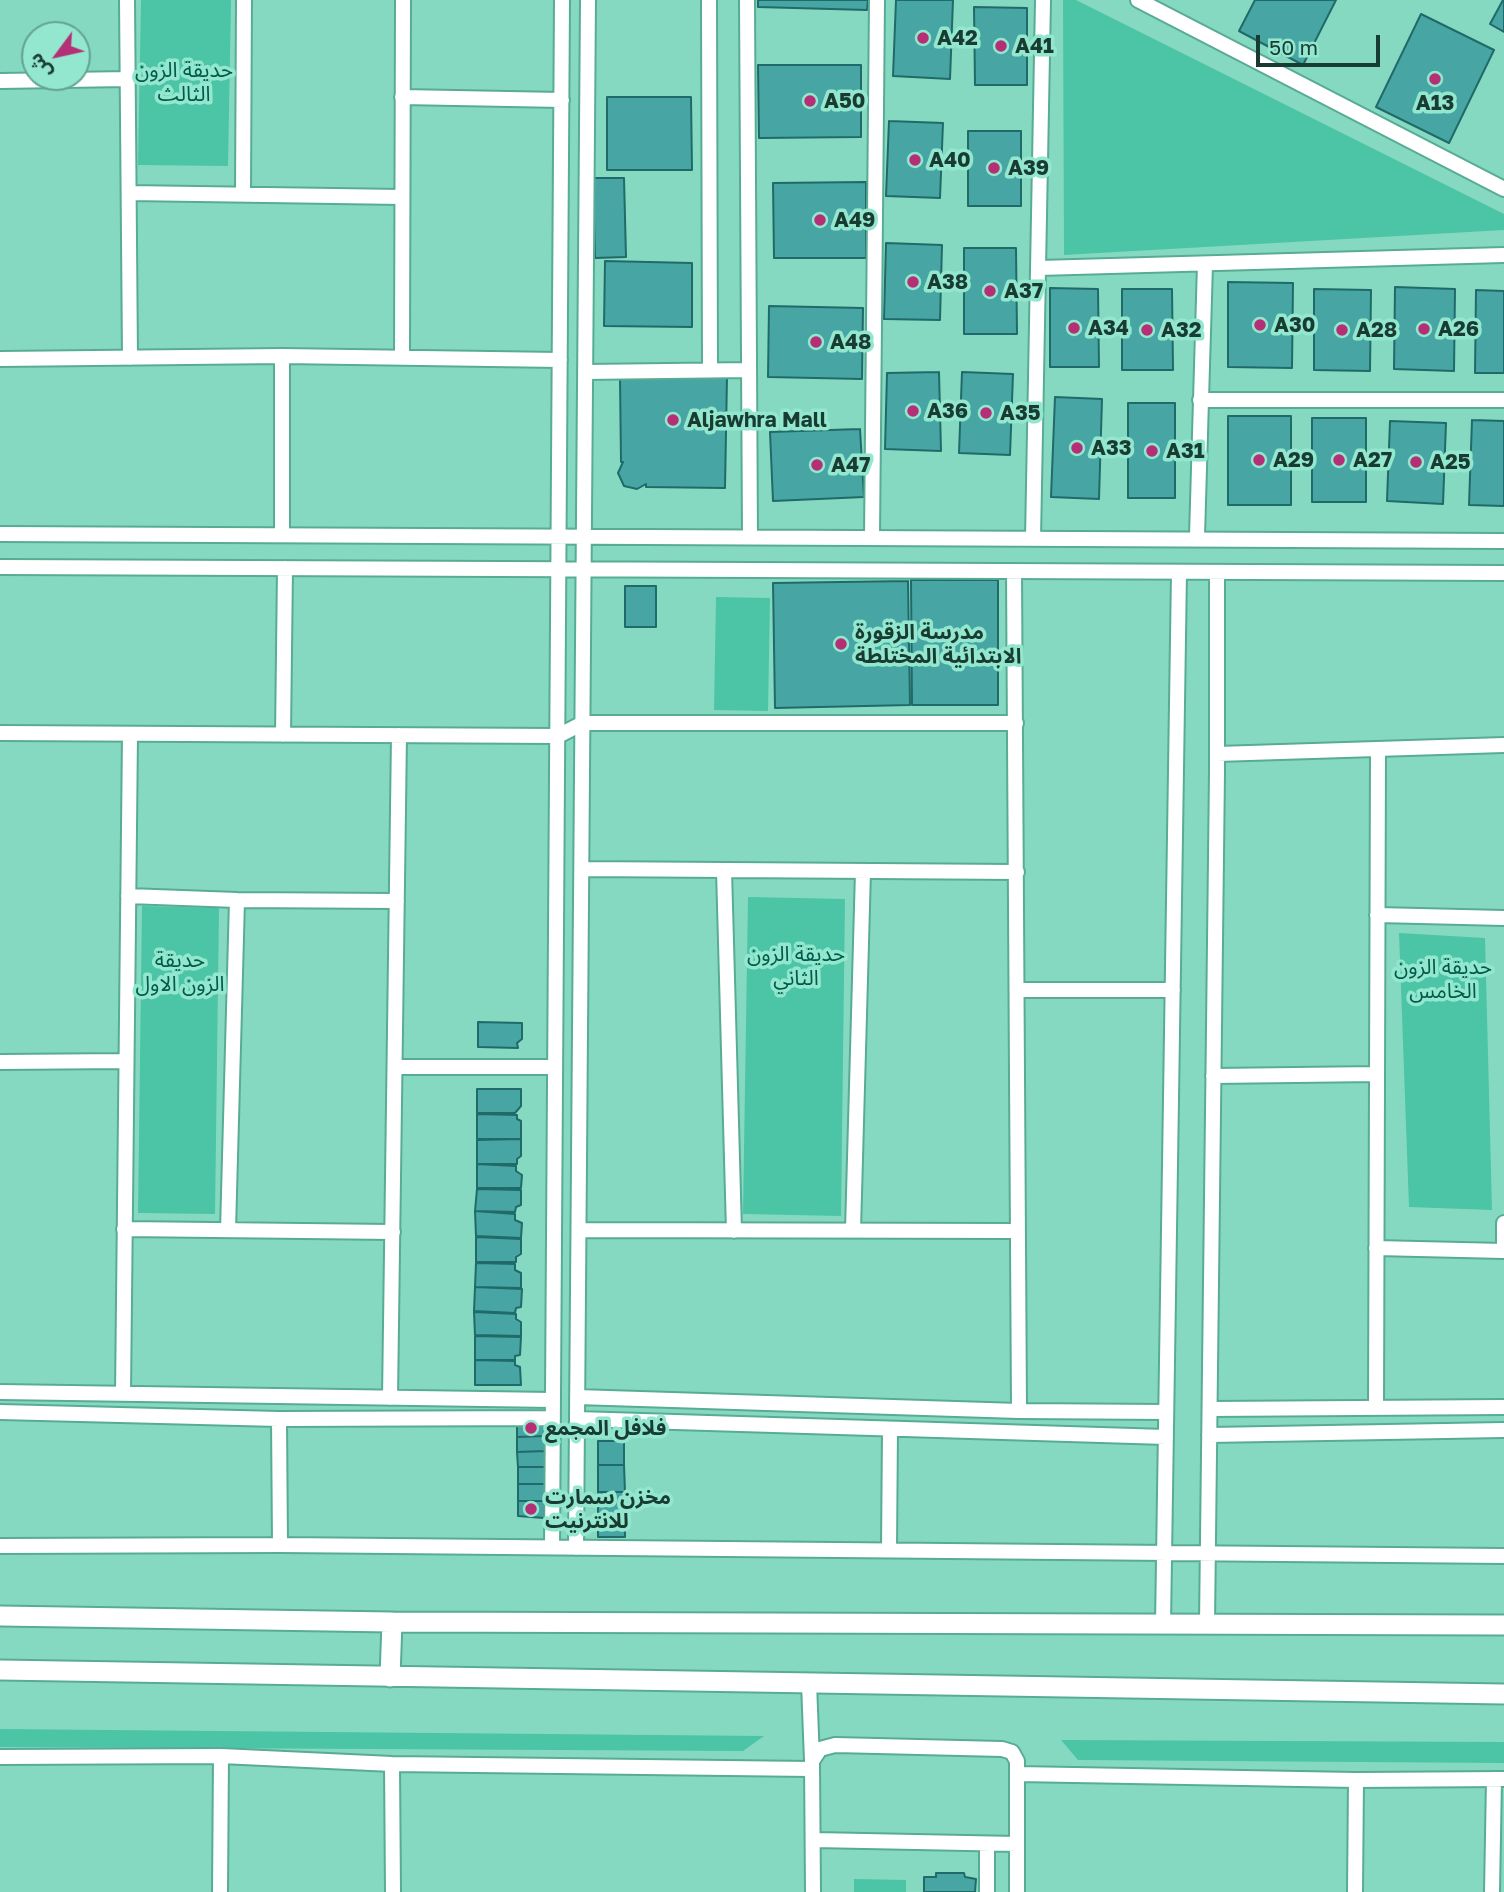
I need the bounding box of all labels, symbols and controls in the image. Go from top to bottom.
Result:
north arrow [21,21,91,91]
scale bar [1259,21,1383,65]
place label: A42 [937,25,978,51]
marker: A42 [915,30,931,46]
place label: A41 [1015,33,1054,59]
text: 50 m [1269,34,1318,60]
marker: A41 [993,38,1009,54]
text: ش [23,49,56,84]
park label: حديقة الزون الثالث [135,57,233,107]
marker: A13 [1427,71,1443,87]
place label: A50 [824,88,865,114]
place label: A13 [1416,90,1454,116]
marker: A50 [802,93,818,109]
place label: A40 [929,147,971,173]
marker: A40 [907,152,923,168]
place label: A39 [1008,155,1049,181]
marker: A39 [986,160,1002,176]
place label: A49 [834,207,875,233]
marker: A49 [812,212,828,228]
place label: A38 [927,269,968,295]
marker: A38 [905,274,921,290]
place label: A37 [1004,278,1043,304]
marker: A37 [982,283,998,299]
place label: A30 [1274,312,1315,338]
place label: A34 [1088,315,1129,341]
place label: A26 [1438,316,1479,342]
place label: A32 [1161,317,1202,343]
marker: A30 [1252,317,1268,333]
place label: A28 [1356,317,1397,343]
marker: A34 [1066,320,1082,336]
marker: A26 [1416,321,1432,337]
marker: A32 [1139,322,1155,338]
marker: A28 [1334,322,1350,338]
place label: A48 [830,329,871,355]
marker: A48 [808,334,824,350]
place label: A36 [927,398,968,424]
place label: A35 [1000,400,1041,426]
marker: A36 [905,403,921,419]
marker: A35 [978,405,994,421]
place label: Aljawhra Mall [687,407,827,433]
marker: Aljawhra Mall [665,412,681,428]
place label: A33 [1091,435,1132,461]
place label: A31 [1166,438,1205,464]
marker: A33 [1069,440,1085,456]
marker: A31 [1144,443,1160,459]
place label: A29 [1273,447,1314,473]
place label: A27 [1353,447,1392,473]
place label: A25 [1430,449,1471,475]
place label: A47 [831,452,870,478]
marker: A29 [1251,452,1267,468]
marker: A27 [1331,452,1347,468]
marker: A25 [1408,454,1424,470]
marker: A47 [809,457,825,473]
place label: مدرسة الزقورة الابتدائية المختلطة [855,619,1021,669]
marker: مدرسة الزقورة الابتدائية المختلطة [833,636,849,652]
park label: حديقة الزون الثاني [747,941,845,991]
park label: حديقة الزون الاول [136,947,224,997]
park label: حديقة الزون الخامس [1394,954,1492,1004]
place label: فلافل المجمع [545,1415,666,1441]
marker: فلافل المجمع [523,1420,539,1436]
place label: مخزن سمارت للانترنيت [545,1484,671,1534]
marker: مخزن سمارت للانترنيت [523,1501,539,1517]

